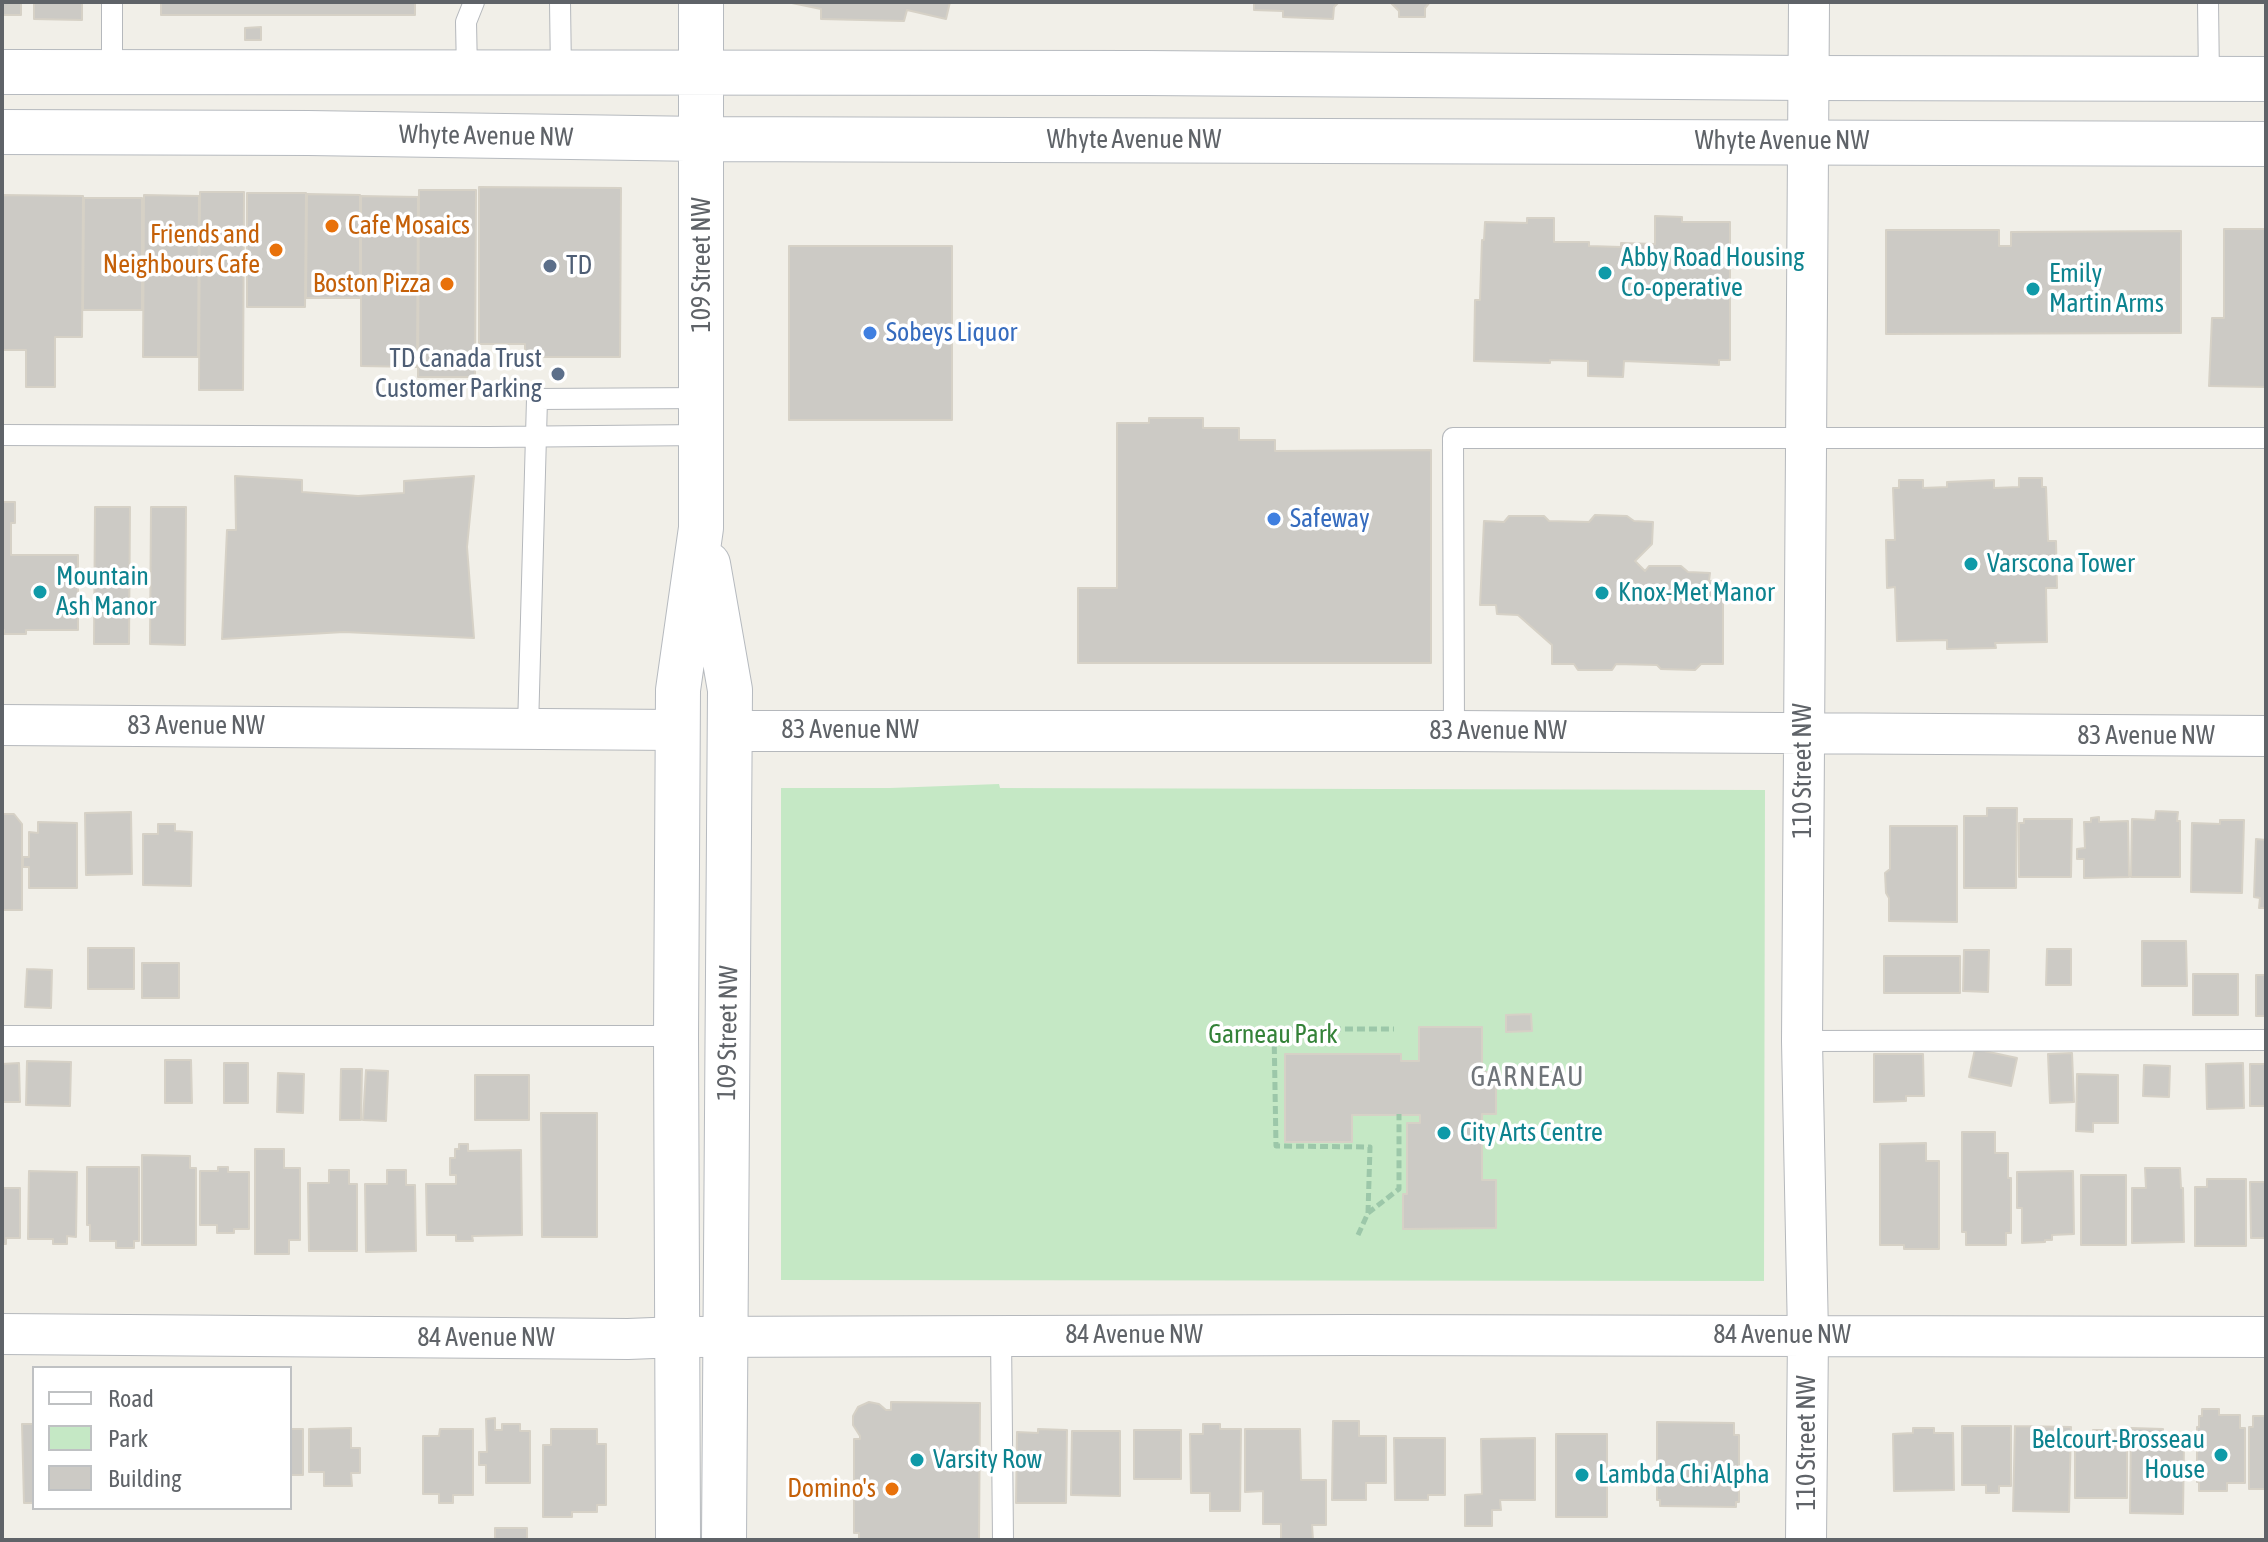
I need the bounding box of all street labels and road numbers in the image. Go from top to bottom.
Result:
street label: Whyte Avenue NW [398,119,574,153]
street label: Whyte Avenue NW [1047,124,1221,156]
street label: Whyte Avenue NW [1695,125,1869,157]
street label: 109 Street NW [686,197,718,333]
street label: 110 Street NW [1787,703,1819,839]
street label: 83 Avenue NW [127,710,265,742]
street label: 83 Avenue NW [781,714,919,746]
street label: 83 Avenue NW [1429,715,1567,747]
street label: 83 Avenue NW [2077,720,2215,752]
street label: 109 Street NW [711,965,745,1101]
street label: 84 Avenue NW [1065,1319,1203,1351]
street label: 84 Avenue NW [1713,1319,1851,1351]
street label: 84 Avenue NW [417,1322,555,1354]
street label: 110 Street NW [1791,1375,1823,1511]

